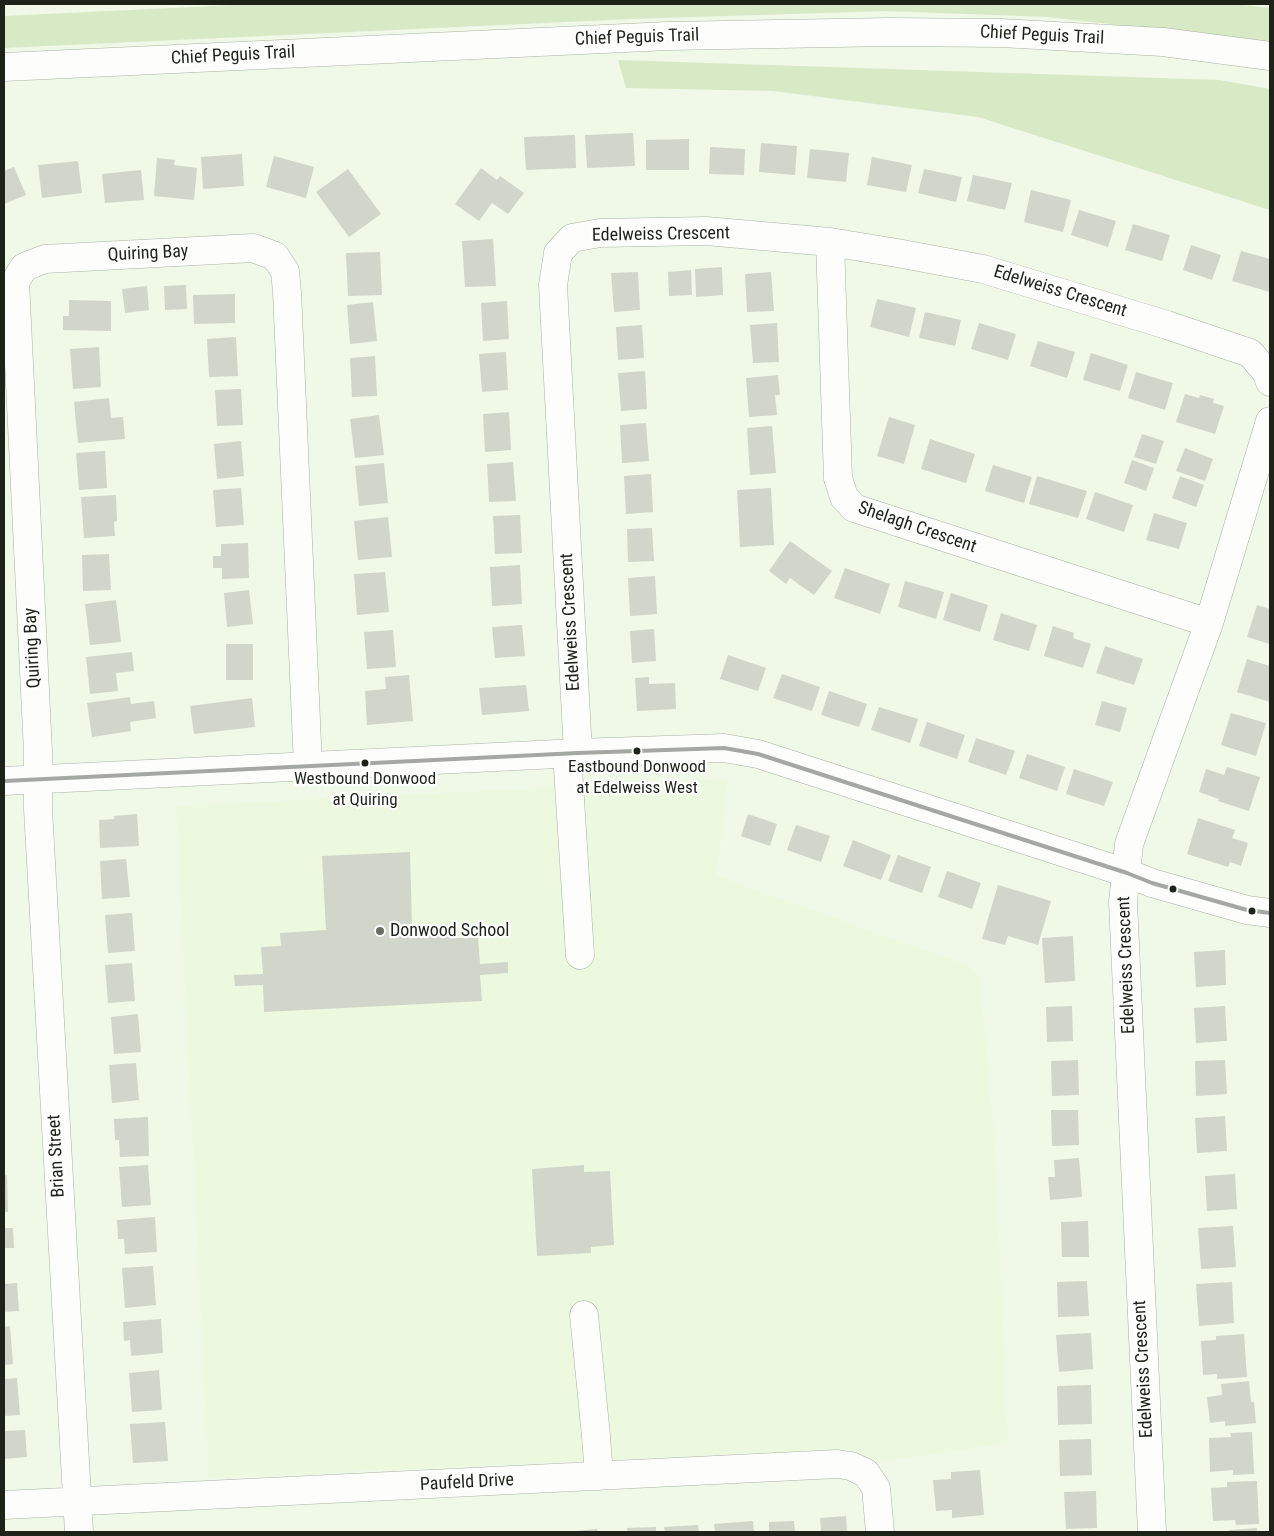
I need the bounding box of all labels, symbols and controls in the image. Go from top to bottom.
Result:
street label: Chief Peguis Trail [979,22,1105,50]
street label: Chief Peguis Trail [574,25,700,51]
street label: Chief Peguis Trail [170,42,296,70]
street label: Edelweiss Crescent [592,223,730,247]
street label: Quiring Bay [107,241,189,267]
street label: Edelweiss Crescent [991,261,1129,323]
street label: Shelagh Crescent [855,498,979,558]
street label: Edelweiss Crescent [557,553,585,691]
street label: Quiring Bay [20,607,46,689]
marker: Eastbound Donwood at Edelweiss West [632,746,642,756]
marker: Westbound Donwood at Quiring [360,758,370,768]
place label: Eastbound Donwood at Edelweiss West [568,758,706,798]
place label: Westbound Donwood at Quiring [294,770,436,810]
unlabelled marker [1168,884,1178,894]
street label: Edelweiss Crescent [1114,896,1140,1034]
unlabelled marker [1247,906,1257,916]
place label: Donwood School [390,920,509,942]
marker: Donwood School [374,925,386,937]
street label: Brian Street [44,1114,70,1198]
street label: Edelweiss Crescent [1130,1300,1158,1438]
street label: Paufeld Drive [419,1470,515,1496]

